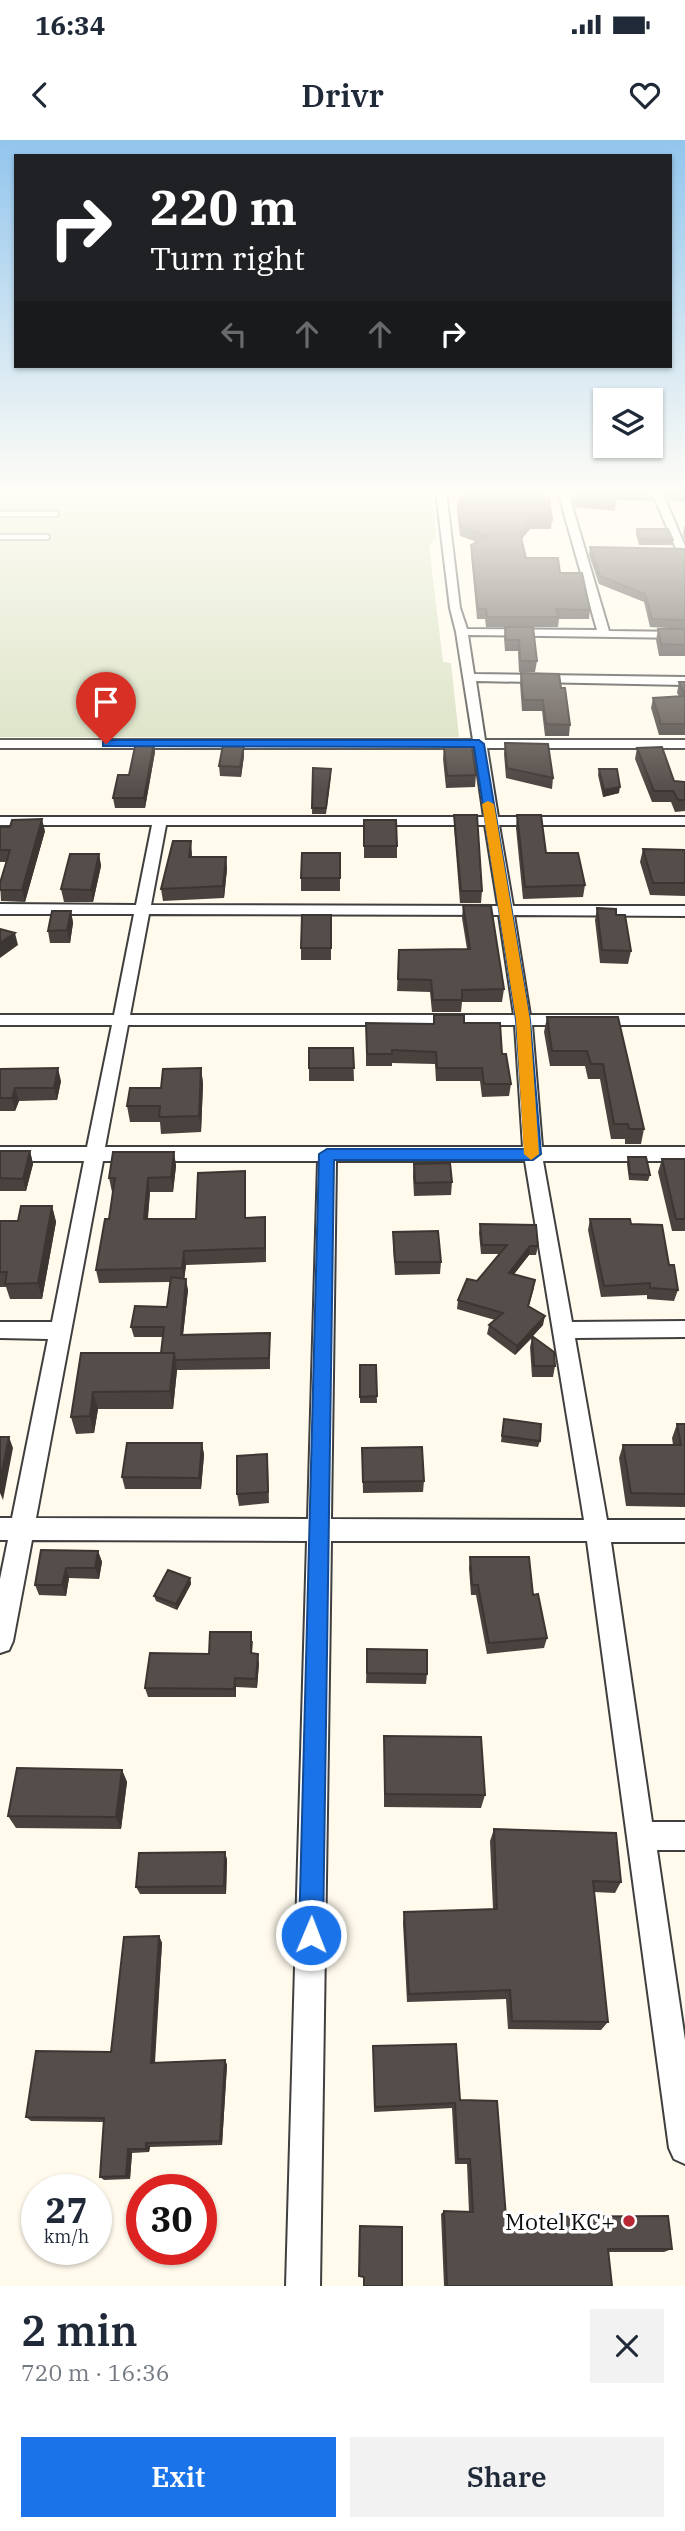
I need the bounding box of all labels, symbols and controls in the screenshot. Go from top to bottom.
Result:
text: 16:34 [35,8,105,42]
text: Drivr [301,74,384,116]
icon: back [21,76,59,114]
icon: heart [626,76,664,114]
text: 220 m [150,175,297,238]
icon: right [35,182,126,273]
text: Turn right [150,237,305,279]
icon: left [215,315,253,353]
icon: ahead [288,315,326,353]
icon: ahead [361,315,399,353]
icon: right [434,315,472,353]
map controls [593,388,663,458]
button: layers [593,388,663,458]
pin [76,672,136,744]
icon: arrive [87,683,125,721]
position arrow [274,1898,348,1972]
speed limit sign: 30 [126,2174,217,2265]
text: 27 [45,2187,88,2233]
place label: Motel KC+ [505,2206,615,2236]
marker: Motel KC+ [621,2213,637,2229]
text: km/h [44,2225,89,2248]
text: 2 min [21,2303,138,2358]
button: close [590,2309,664,2383]
text: 720 m · 16:36 [21,2357,170,2387]
button: Exit [21,2437,336,2517]
button: Share [350,2437,664,2517]

